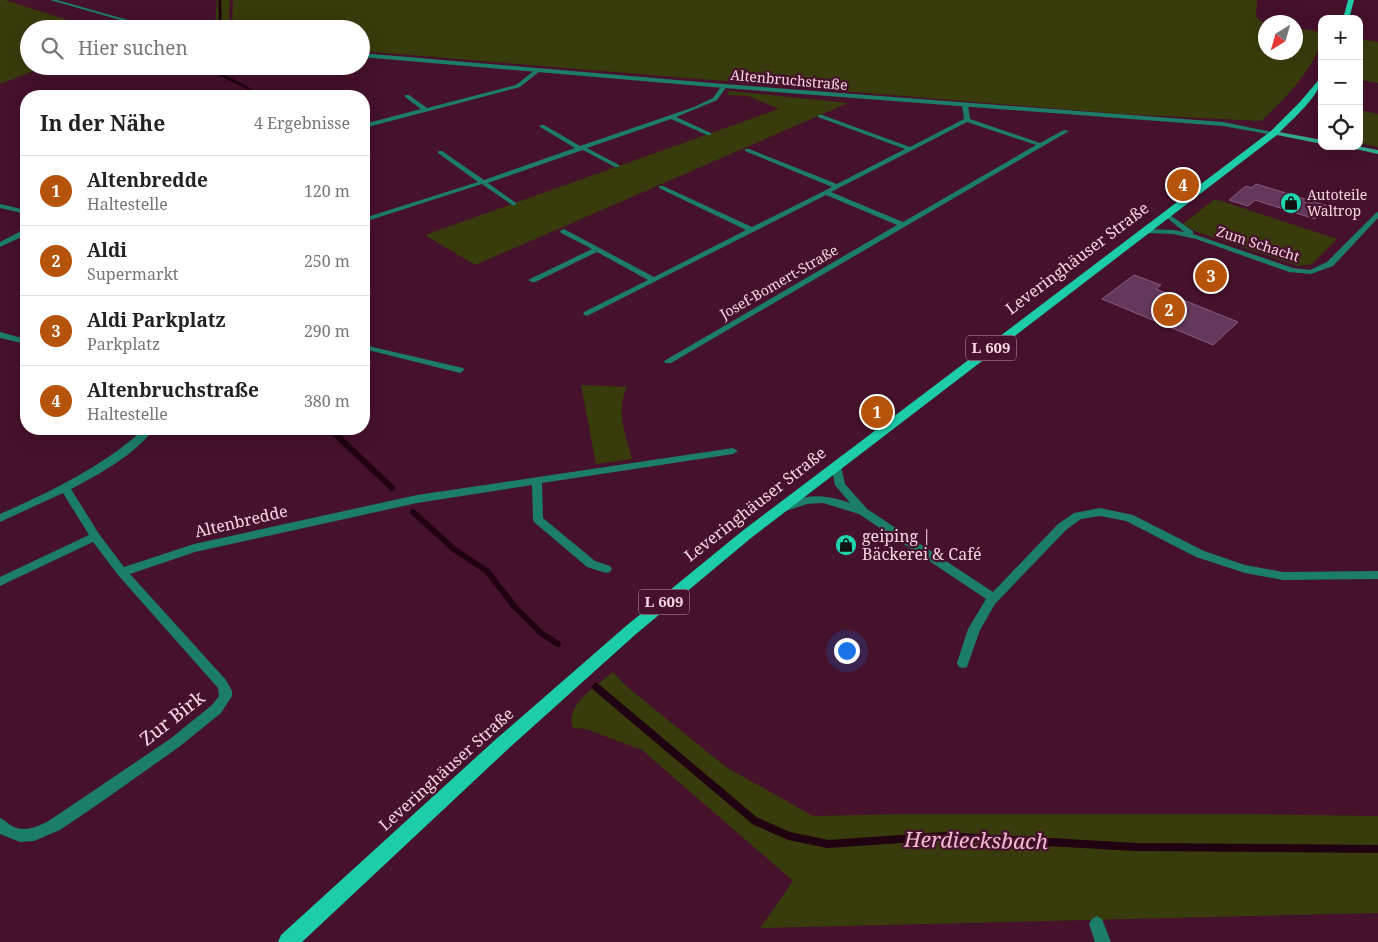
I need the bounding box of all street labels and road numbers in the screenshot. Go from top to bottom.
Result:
street label: Altenbruchstraße [730,65,848,94]
street label: Leveringhäuser Straße [1001,197,1153,319]
street label: Zum Schacht [1214,221,1302,266]
street label: Josef-Bomert-Straße [715,240,841,324]
road number: L 609 [966,336,1016,360]
street label: Leveringhäuser Straße [680,442,830,566]
street label: Altenbredde [192,500,290,542]
road number: L 609 [639,590,689,614]
street label: Zur Birk [134,684,211,752]
street label: Leveringhäuser Straße [374,703,518,835]

